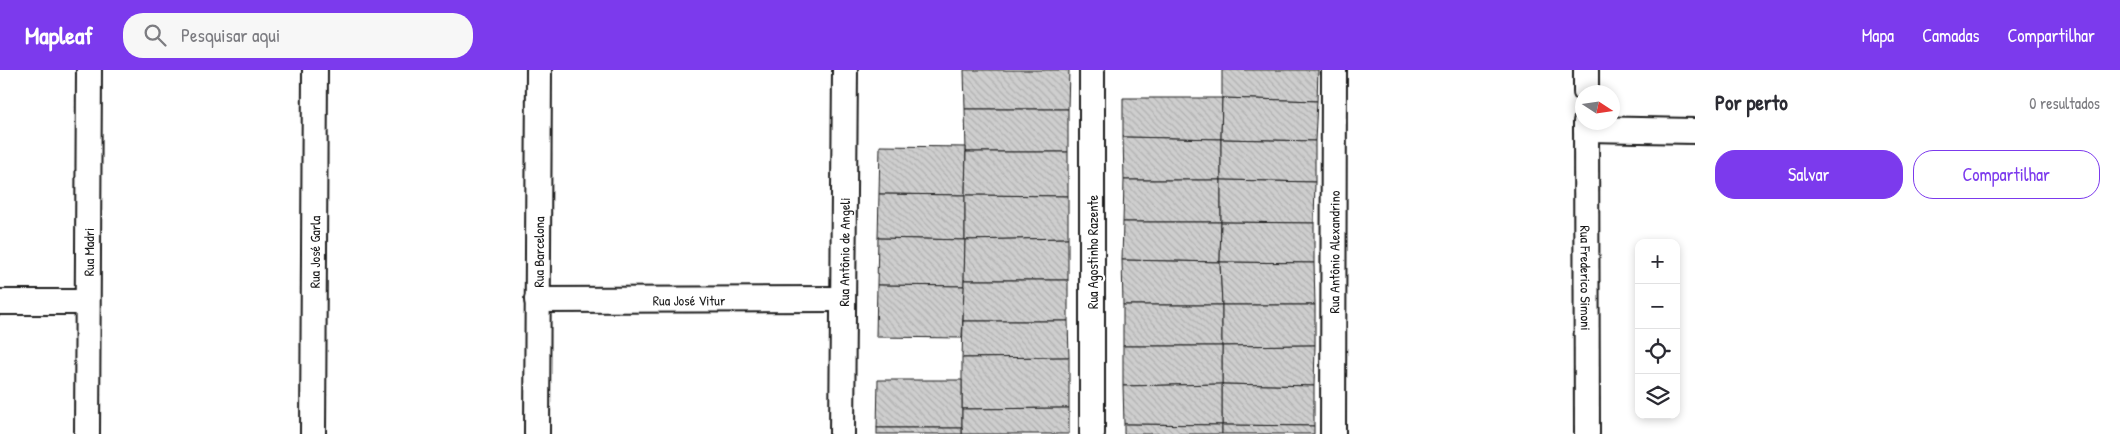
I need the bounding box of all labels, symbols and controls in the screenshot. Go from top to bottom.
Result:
search box [123,13,473,58]
text: Mapleaf [25,19,93,51]
icon: search [141,21,169,49]
text: Pesquisar aqui [181,22,280,48]
text: Mapa [1862,23,1894,48]
text: Camadas [1922,23,1979,48]
text: Compartilhar [2007,23,2095,48]
north arrow [1575,85,1620,130]
text: Por perto [1715,88,1788,117]
text: 0 resultados [2029,92,2100,114]
button: Salvar [1715,150,1903,199]
button: Compartilhar [1913,150,2100,199]
street label: Rua Antônio Alexandrino [1324,190,1343,314]
street label: Rua Agostinho Razente [1083,195,1103,309]
street label: Rua Antônio de Angeli [834,198,854,307]
street label: Rua José Garla [304,215,324,288]
street label: Rua Barcelona [528,216,548,288]
street label: Rua Frederico Simoni [1577,225,1596,331]
street label: Rua Madri [78,228,98,276]
map controls [1635,239,1680,419]
button: + [1635,239,1680,284]
button: − [1635,284,1680,329]
street label: Rua José Vitur [653,290,726,309]
button: locate [1635,329,1680,374]
button: layers [1635,374,1680,419]

